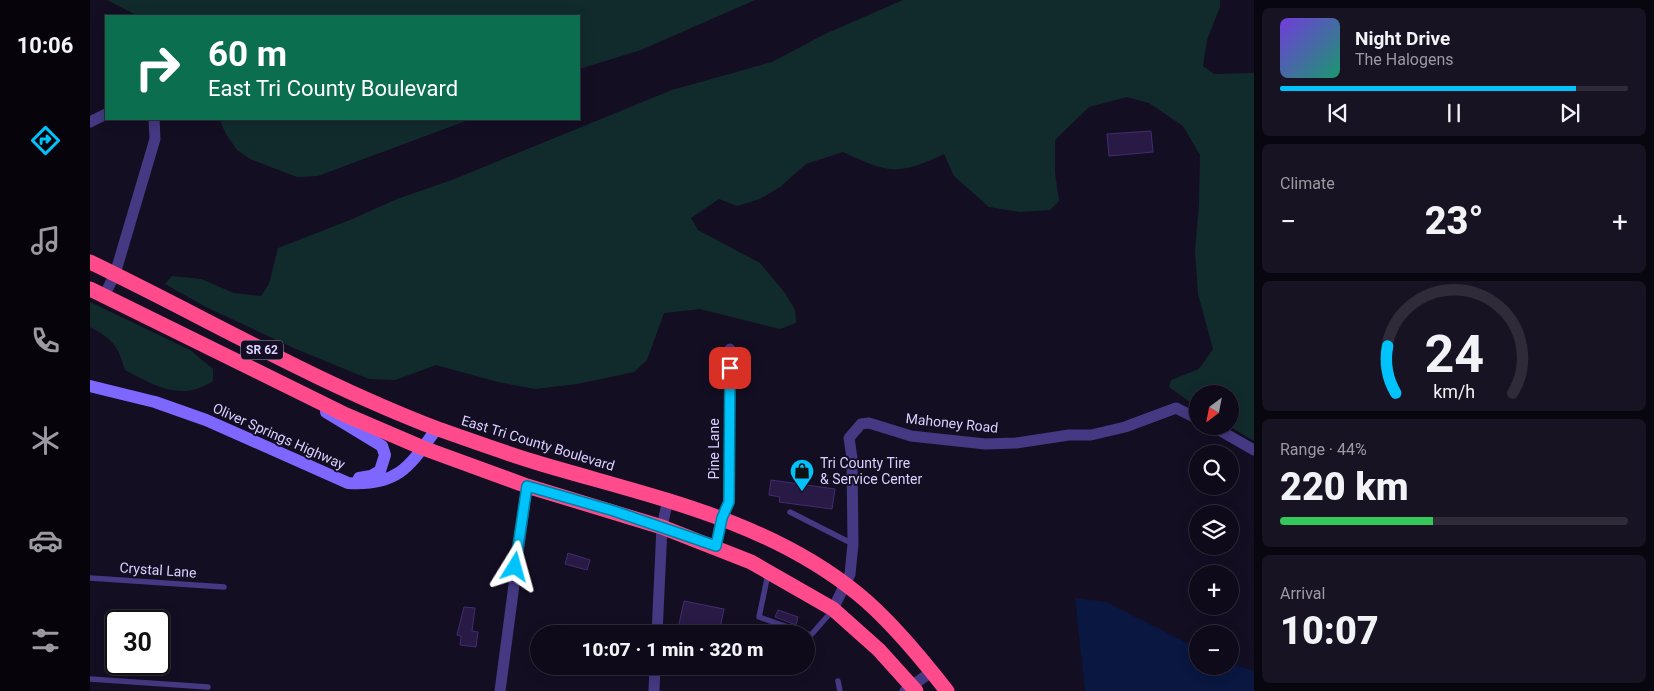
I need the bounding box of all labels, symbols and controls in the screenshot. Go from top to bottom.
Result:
text: Night Drive [1355,27,1450,50]
text: 10:06 [17,33,73,58]
text: 60 m [208,34,287,75]
icon: right [125,35,190,100]
text: The Halogens [1355,50,1454,69]
text: East Tri County Boulevard [208,76,458,101]
icon: previous [1324,99,1352,127]
icon: pause [1440,99,1468,127]
icon: next [1556,99,1584,127]
icon: directions [28,123,63,158]
text: Climate [1280,174,1335,193]
text: 23° [1425,199,1483,243]
text: − [1280,205,1296,238]
text: + [1612,205,1628,238]
icon: music [28,223,63,258]
icon: phone [28,323,63,358]
text: 24 [1424,324,1484,385]
road number: SR 62 [241,340,283,360]
pin [709,347,751,389]
icon: arrive [716,354,744,382]
text: km/h [1433,381,1475,402]
north arrow [1189,385,1239,435]
map controls [1189,385,1239,675]
street label: Oliver Springs Highway [210,400,348,473]
street label: Mahoney Road [905,410,999,436]
street label: East Tri County Boulevard [460,412,616,474]
street label: Pine Lane [706,418,722,480]
icon: climate [28,423,63,458]
text: Range · 44% [1280,440,1367,459]
button: search [1189,445,1239,495]
place label: Tri County Tire & Service Center [820,455,922,487]
shop icon: Tri County Tire & Service Center [789,458,815,492]
text: 220 km [1280,465,1409,509]
button: layers [1189,505,1239,555]
icon: car [28,523,63,558]
position arrow [488,540,540,592]
street label: Crystal Lane [119,559,197,581]
button: + [1189,565,1239,615]
text: Arrival [1280,584,1325,603]
text: 10:07 [1280,609,1379,653]
speed limit sign: 30 [105,610,170,675]
icon: filters [28,623,63,658]
button: − [1189,625,1239,675]
text: 10:07 · 1 min · 320 m [581,638,764,661]

